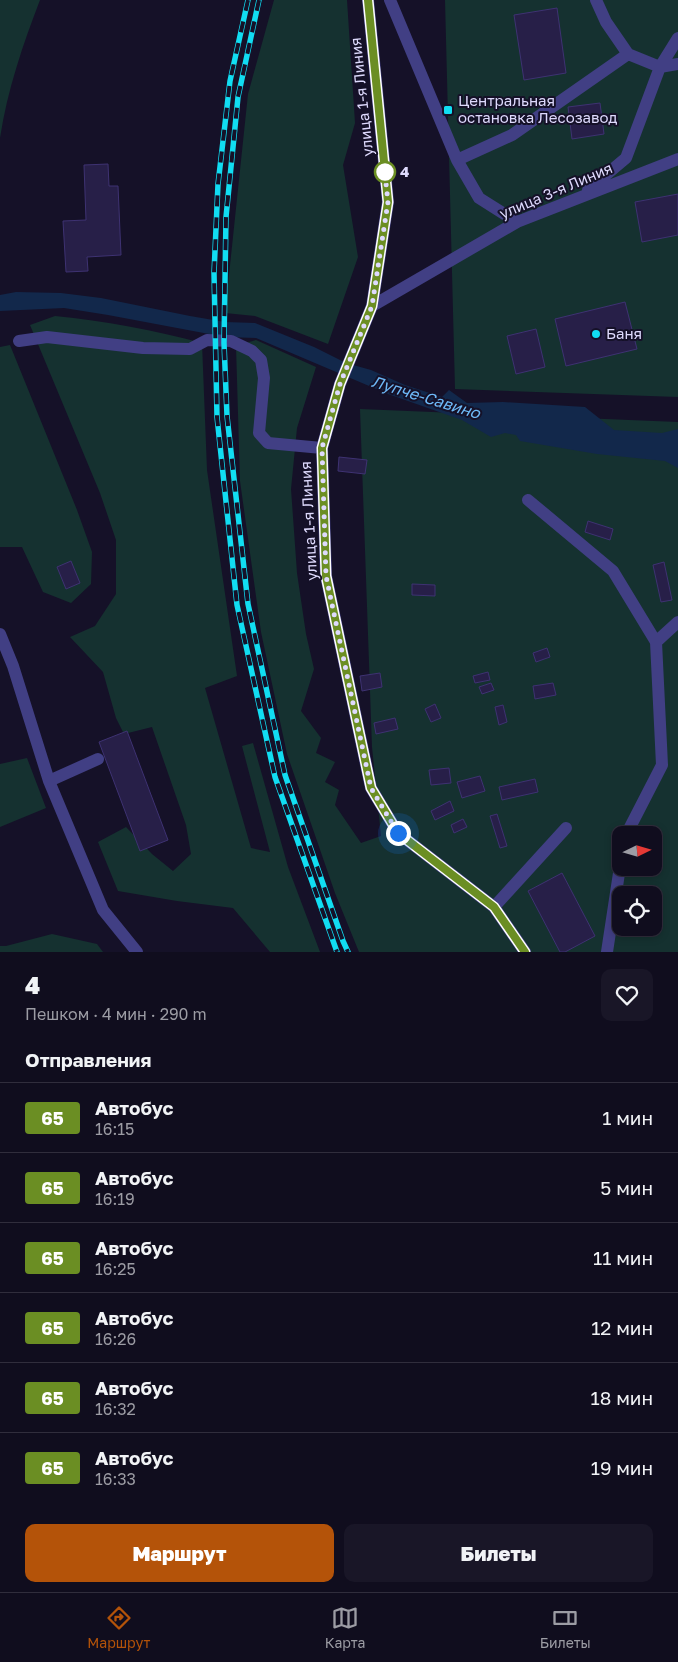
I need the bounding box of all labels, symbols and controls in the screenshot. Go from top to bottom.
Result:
street label: улица 1-я Линия [346,37,376,158]
place label: Центральная остановка Лесозавод [458,91,617,126]
marker: Центральная остановка Лесозавод [442,104,454,116]
street label: улица 3-я Линия [496,158,615,222]
marker: 4 [374,161,396,183]
place label: 4 [400,162,409,180]
place label: Баня [606,324,642,342]
marker: Баня [590,328,602,340]
water label: Лупче-Савино [369,371,484,423]
street label: улица 1-я Линия [296,461,320,581]
your location [386,821,411,846]
north arrow [612,826,662,876]
map controls [612,826,662,936]
button: locate [612,886,662,936]
button: heart [601,969,653,1021]
text: 4 [25,970,40,999]
text: Пешком · 4 мин · 290 m [25,1004,207,1024]
text: Отправления [25,1048,151,1071]
text: Автобус [95,1096,173,1119]
text: 1 мин [602,1106,653,1129]
text: 65 [41,1107,64,1129]
text: 16:15 [95,1119,134,1139]
text: Автобус [95,1166,173,1189]
text: 5 мин [600,1176,653,1199]
text: 65 [41,1177,64,1199]
text: 16:19 [95,1189,135,1209]
text: Автобус [95,1236,173,1259]
text: 11 мин [593,1246,653,1269]
text: 65 [41,1247,64,1269]
text: 16:25 [95,1259,136,1279]
text: Автобус [95,1306,173,1329]
text: 12 мин [591,1316,653,1339]
text: 65 [41,1317,64,1339]
text: 16:26 [95,1329,136,1349]
text: Автобус [95,1376,173,1399]
text: 18 мин [591,1386,653,1409]
text: 65 [41,1387,64,1409]
text: 16:32 [95,1399,136,1419]
text: Автобус [95,1446,173,1469]
text: 19 мин [591,1456,653,1479]
text: 65 [41,1457,64,1479]
text: 16:33 [95,1469,136,1489]
button: Маршрут [25,1524,334,1582]
button: Билеты [344,1524,653,1582]
tab: Маршрут [87,1604,150,1651]
tab: Карта [325,1604,365,1651]
tab: Билеты [540,1604,591,1651]

